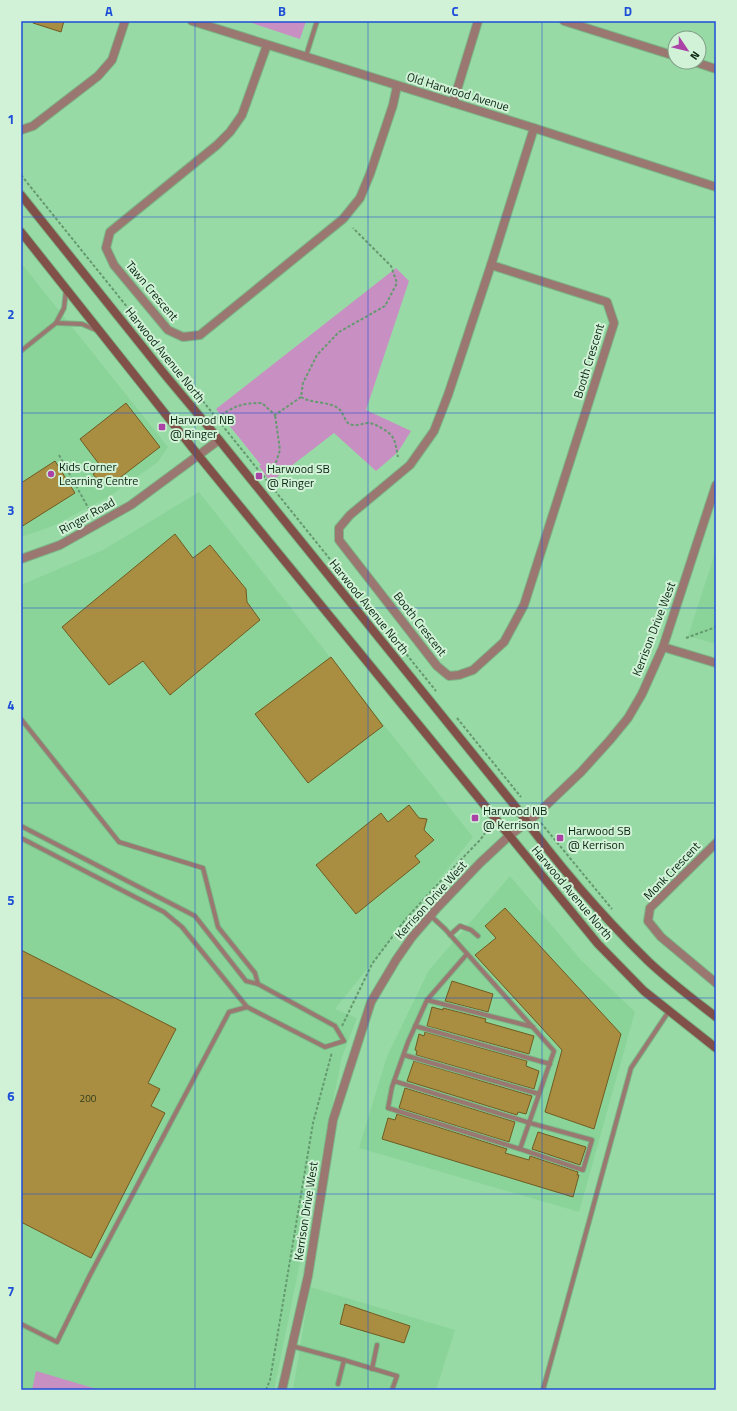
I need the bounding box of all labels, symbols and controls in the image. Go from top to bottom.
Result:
text: A [105,1,113,21]
text: B [278,1,286,21]
text: C [451,1,459,21]
text: D [624,1,632,21]
north arrow [667,30,707,70]
text: N [686,48,704,63]
street label: Old Harwood Avenue [405,67,512,116]
text: 1 [7,109,15,129]
street label: Tawn Crescent [121,256,184,326]
street label: Harwood Avenue North [121,303,210,407]
text: 2 [7,304,15,324]
street label: Booth Crescent [568,320,609,401]
place label: Harwood NB @ Ringer [170,410,235,443]
marker: Harwood NB @ Ringer [157,422,167,432]
place label: Kids Corner Learning Centre [59,457,138,490]
place label: Harwood SB @ Ringer [267,459,330,492]
marker: Kids Corner Learning Centre [46,469,56,479]
marker: Harwood SB @ Ringer [254,471,264,481]
street label: Ringer Road [55,492,118,539]
text: 3 [7,500,15,520]
street label: Harwood Avenue North [325,555,414,659]
street label: Kerrison Drive West [627,578,681,679]
street label: Booth Crescent [389,587,452,661]
text: 4 [7,695,15,715]
place label: Harwood NB @ Kerrison [483,801,548,834]
marker: Harwood NB @ Kerrison [470,813,480,823]
place label: Harwood SB @ Kerrison [568,821,631,854]
marker: Harwood SB @ Kerrison [555,833,565,843]
street label: Monk Crescent [639,836,705,904]
street label: Harwood Avenue North [527,841,618,944]
street label: Kerrison Drive West [390,856,472,943]
text: 5 [7,890,15,910]
text: 6 [7,1086,15,1106]
house number: 200 [80,1091,97,1106]
street label: Kerrison Drive West [288,1159,323,1262]
text: 7 [7,1281,15,1301]

